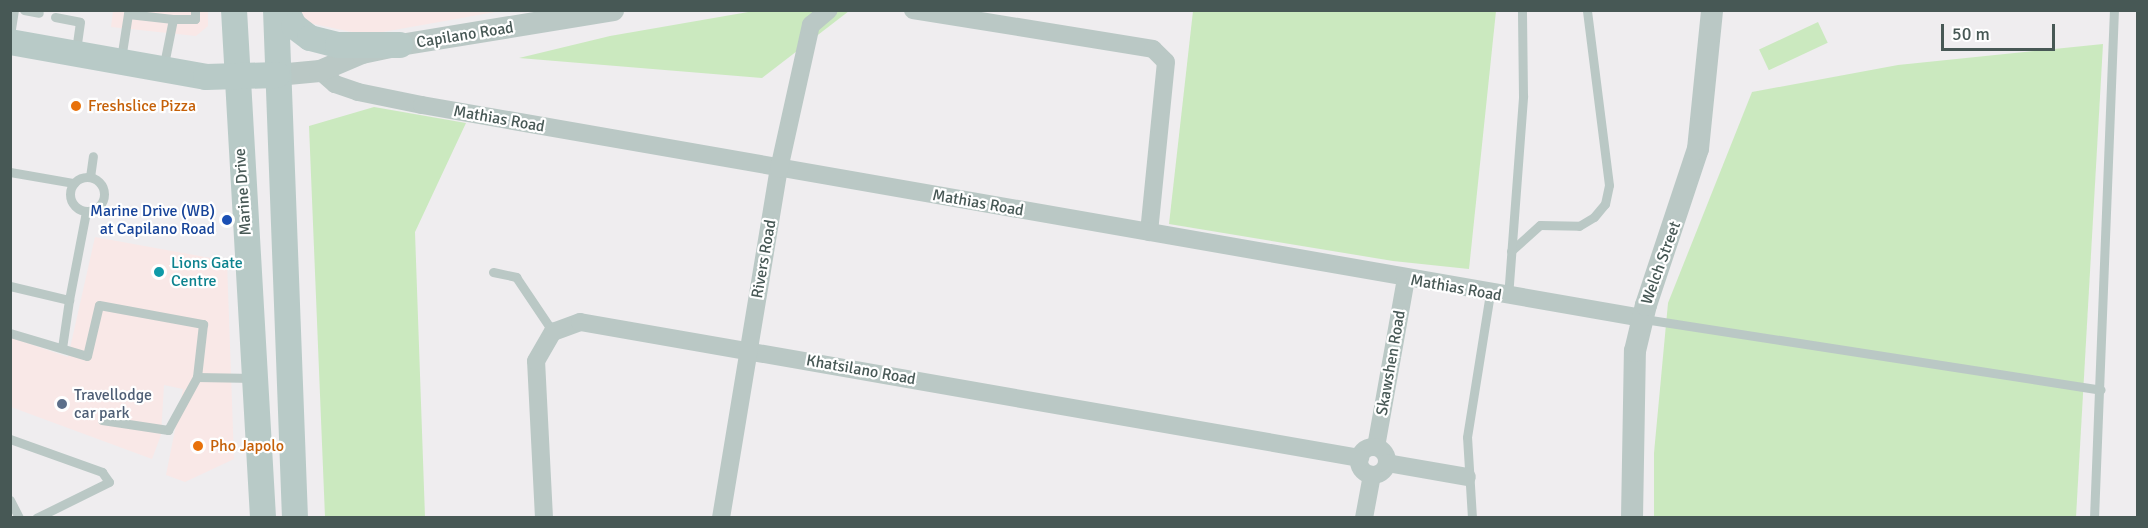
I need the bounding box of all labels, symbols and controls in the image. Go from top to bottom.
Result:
scale bar [1944,12,2058,50]
street label: Capilano Road [415,18,515,52]
text: 50 m [1952,23,1990,45]
place label: Freshslice Pizza [88,96,196,116]
marker: Freshslice Pizza [69,99,83,113]
street label: Mathias Road [452,102,546,136]
street label: Marine Drive [230,148,256,236]
street label: Mathias Road [931,186,1025,220]
place label: Marine Drive (WB) at Capilano Road [90,201,215,239]
marker: Marine Drive (WB) at Capilano Road [220,213,234,227]
street label: Rivers Road [748,218,780,300]
street label: Welch Street [1637,219,1685,307]
place label: Lions Gate Centre [171,253,243,291]
marker: Lions Gate Centre [152,265,166,279]
street label: Mathias Road [1409,271,1503,305]
street label: Skawshen Road [1372,309,1410,417]
street label: Khatsilano Road [805,351,917,389]
place label: Travellodge car park [74,385,152,423]
marker: Travellodge car park [55,397,69,411]
place label: Pho Japolo [210,436,284,456]
marker: Pho Japolo [191,439,205,453]

